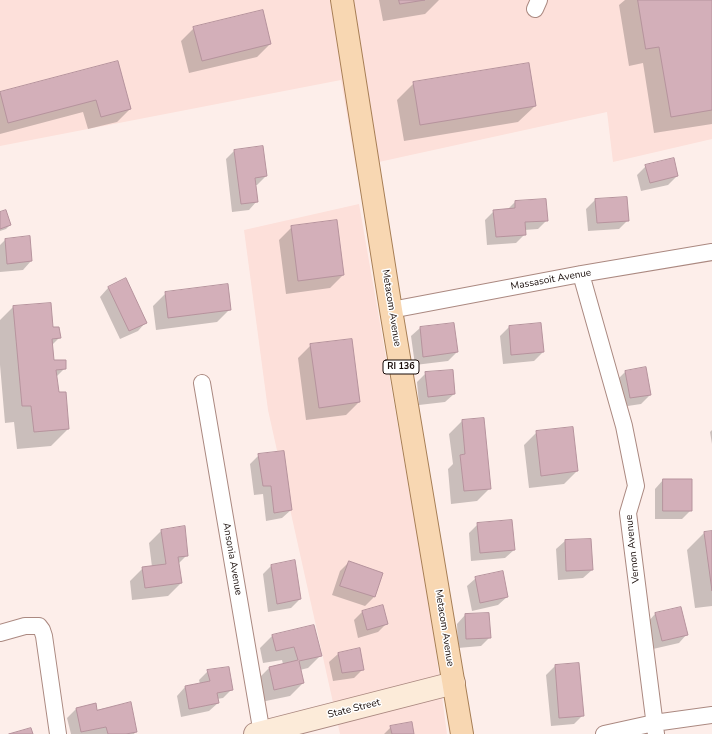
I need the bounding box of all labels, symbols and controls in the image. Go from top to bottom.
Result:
street label: Massasoit Avenue [510,267,592,293]
street label: Metacom Avenue [379,269,403,347]
road number: RI 136 [383,360,419,374]
street label: Vernon Avenue [623,514,643,584]
street label: Ansonia Avenue [220,522,244,596]
street label: Metacom Avenue [432,589,456,667]
street label: State Street [327,697,381,721]

